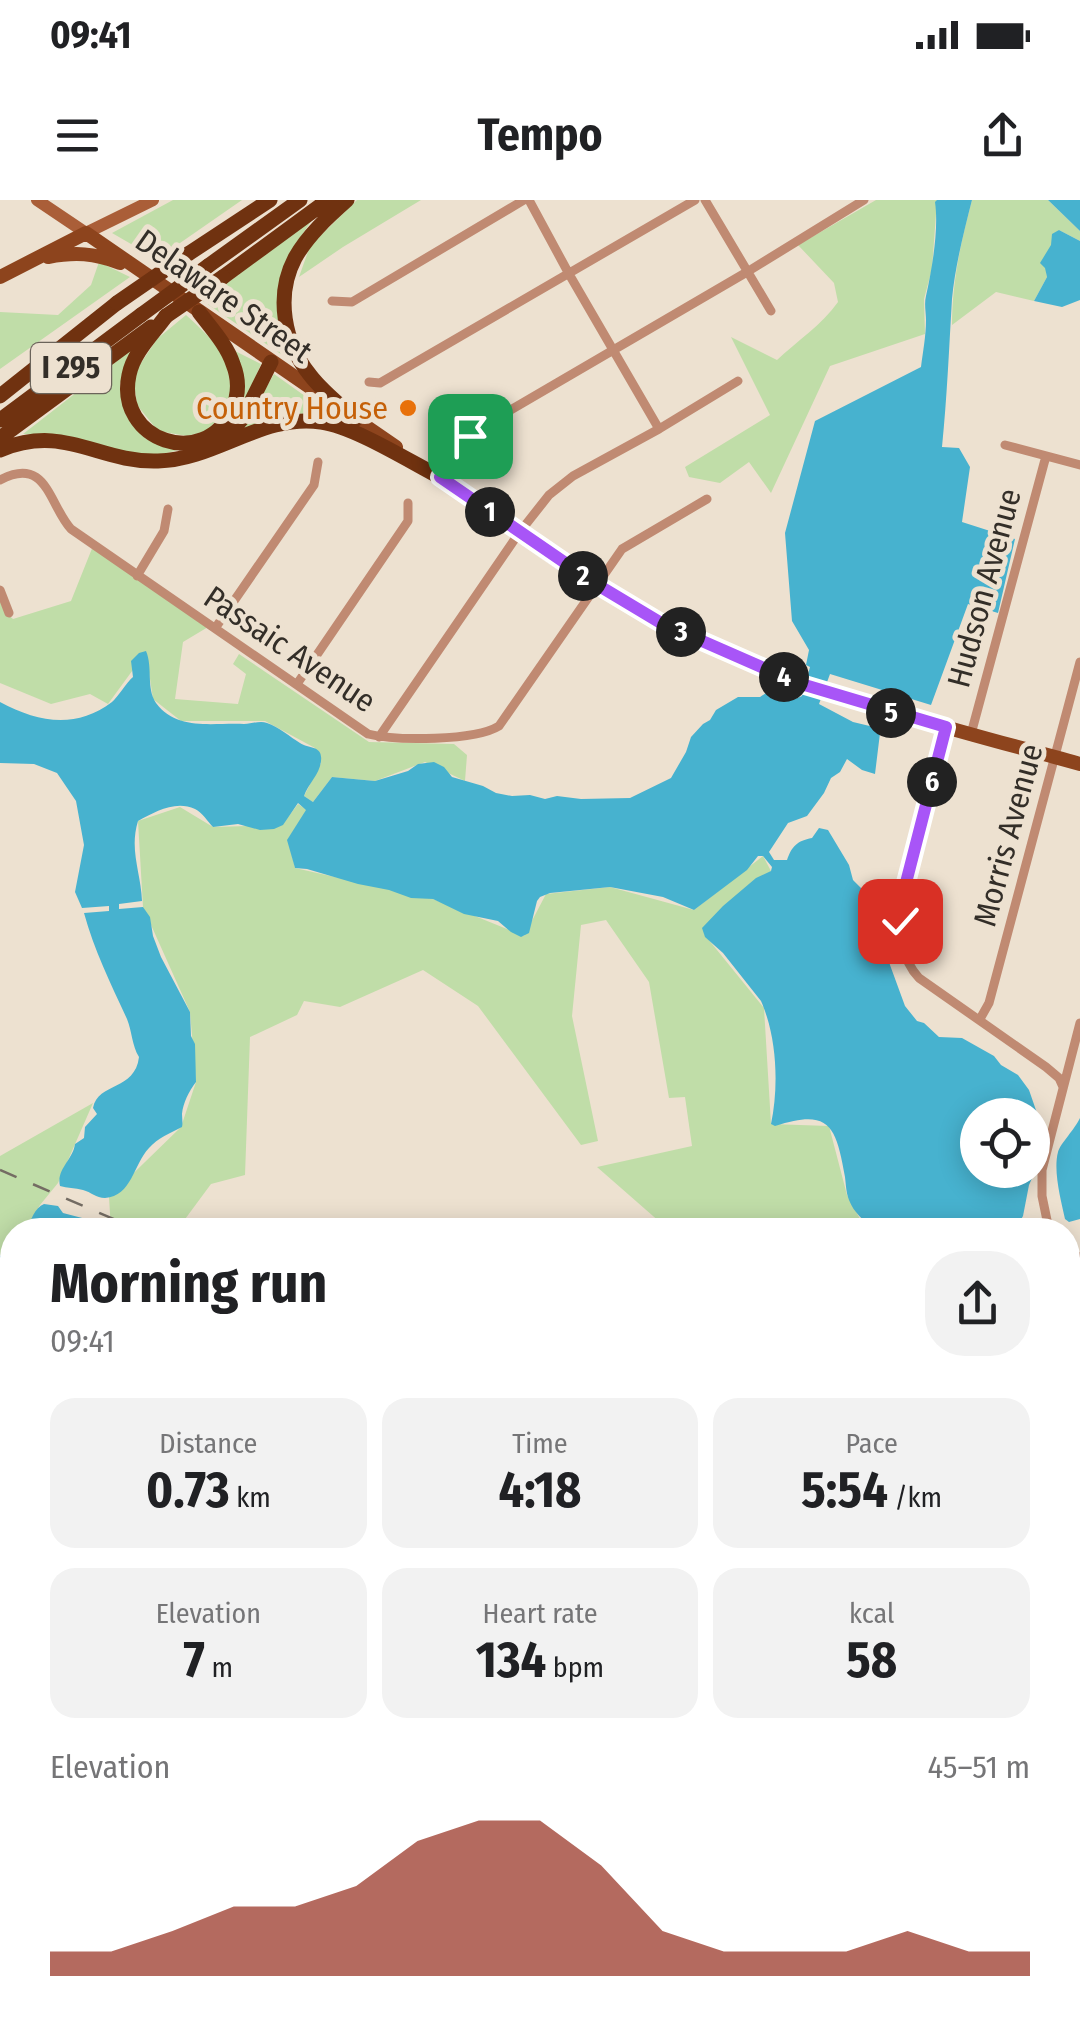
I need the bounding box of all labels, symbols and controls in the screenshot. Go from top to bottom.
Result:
text: 09:41 [50,12,132,58]
icon: menu [50,108,105,163]
text: Tempo [477,108,603,162]
icon: share [975,108,1030,163]
street label: Delaware Street [128,221,320,371]
road number: I 295 [31,343,111,393]
place label: Country House [196,389,388,427]
pin [428,394,513,479]
marker: Country House [397,397,419,419]
icon: arrive [443,409,498,464]
street label: Hudson Avenue [939,484,1029,692]
pin: 1 [465,487,515,537]
text: 1 [484,495,496,528]
pin: 2 [558,551,608,601]
text: 2 [577,559,589,592]
street label: Passaic Avenue [197,578,383,720]
pin: 3 [656,607,706,657]
text: 3 [674,615,688,648]
pin: 4 [759,652,809,702]
text: 4 [777,660,791,693]
pin: 5 [866,688,916,738]
text: 5 [884,696,898,729]
street label: Morris Avenue [965,740,1051,930]
pin: 6 [907,757,957,807]
text: 6 [925,765,939,798]
pin [858,879,943,964]
icon: check [873,894,928,949]
map controls [960,1098,1050,1188]
button: locate [960,1098,1050,1188]
text: Morning run [50,1251,327,1317]
button: share [925,1251,1030,1356]
text: 09:41 [50,1322,115,1360]
text: Distance [159,1427,257,1460]
text: Time [512,1427,568,1460]
text: Pace [846,1427,898,1460]
text: 0.73 [146,1460,230,1520]
text: 4:18 [498,1460,581,1520]
text: 5:54 [801,1460,888,1520]
text: km [230,1481,271,1514]
text: /km [888,1481,942,1514]
text: Elevation [156,1597,261,1630]
text: Heart rate [483,1597,597,1630]
text: kcal [849,1597,894,1630]
text: 7 [184,1630,205,1690]
text: 134 [476,1630,546,1690]
text: 58 [846,1630,897,1690]
text: m [205,1651,233,1684]
text: bpm [546,1651,604,1684]
text: Elevation [50,1748,170,1786]
text: 45–51 m [928,1748,1030,1786]

